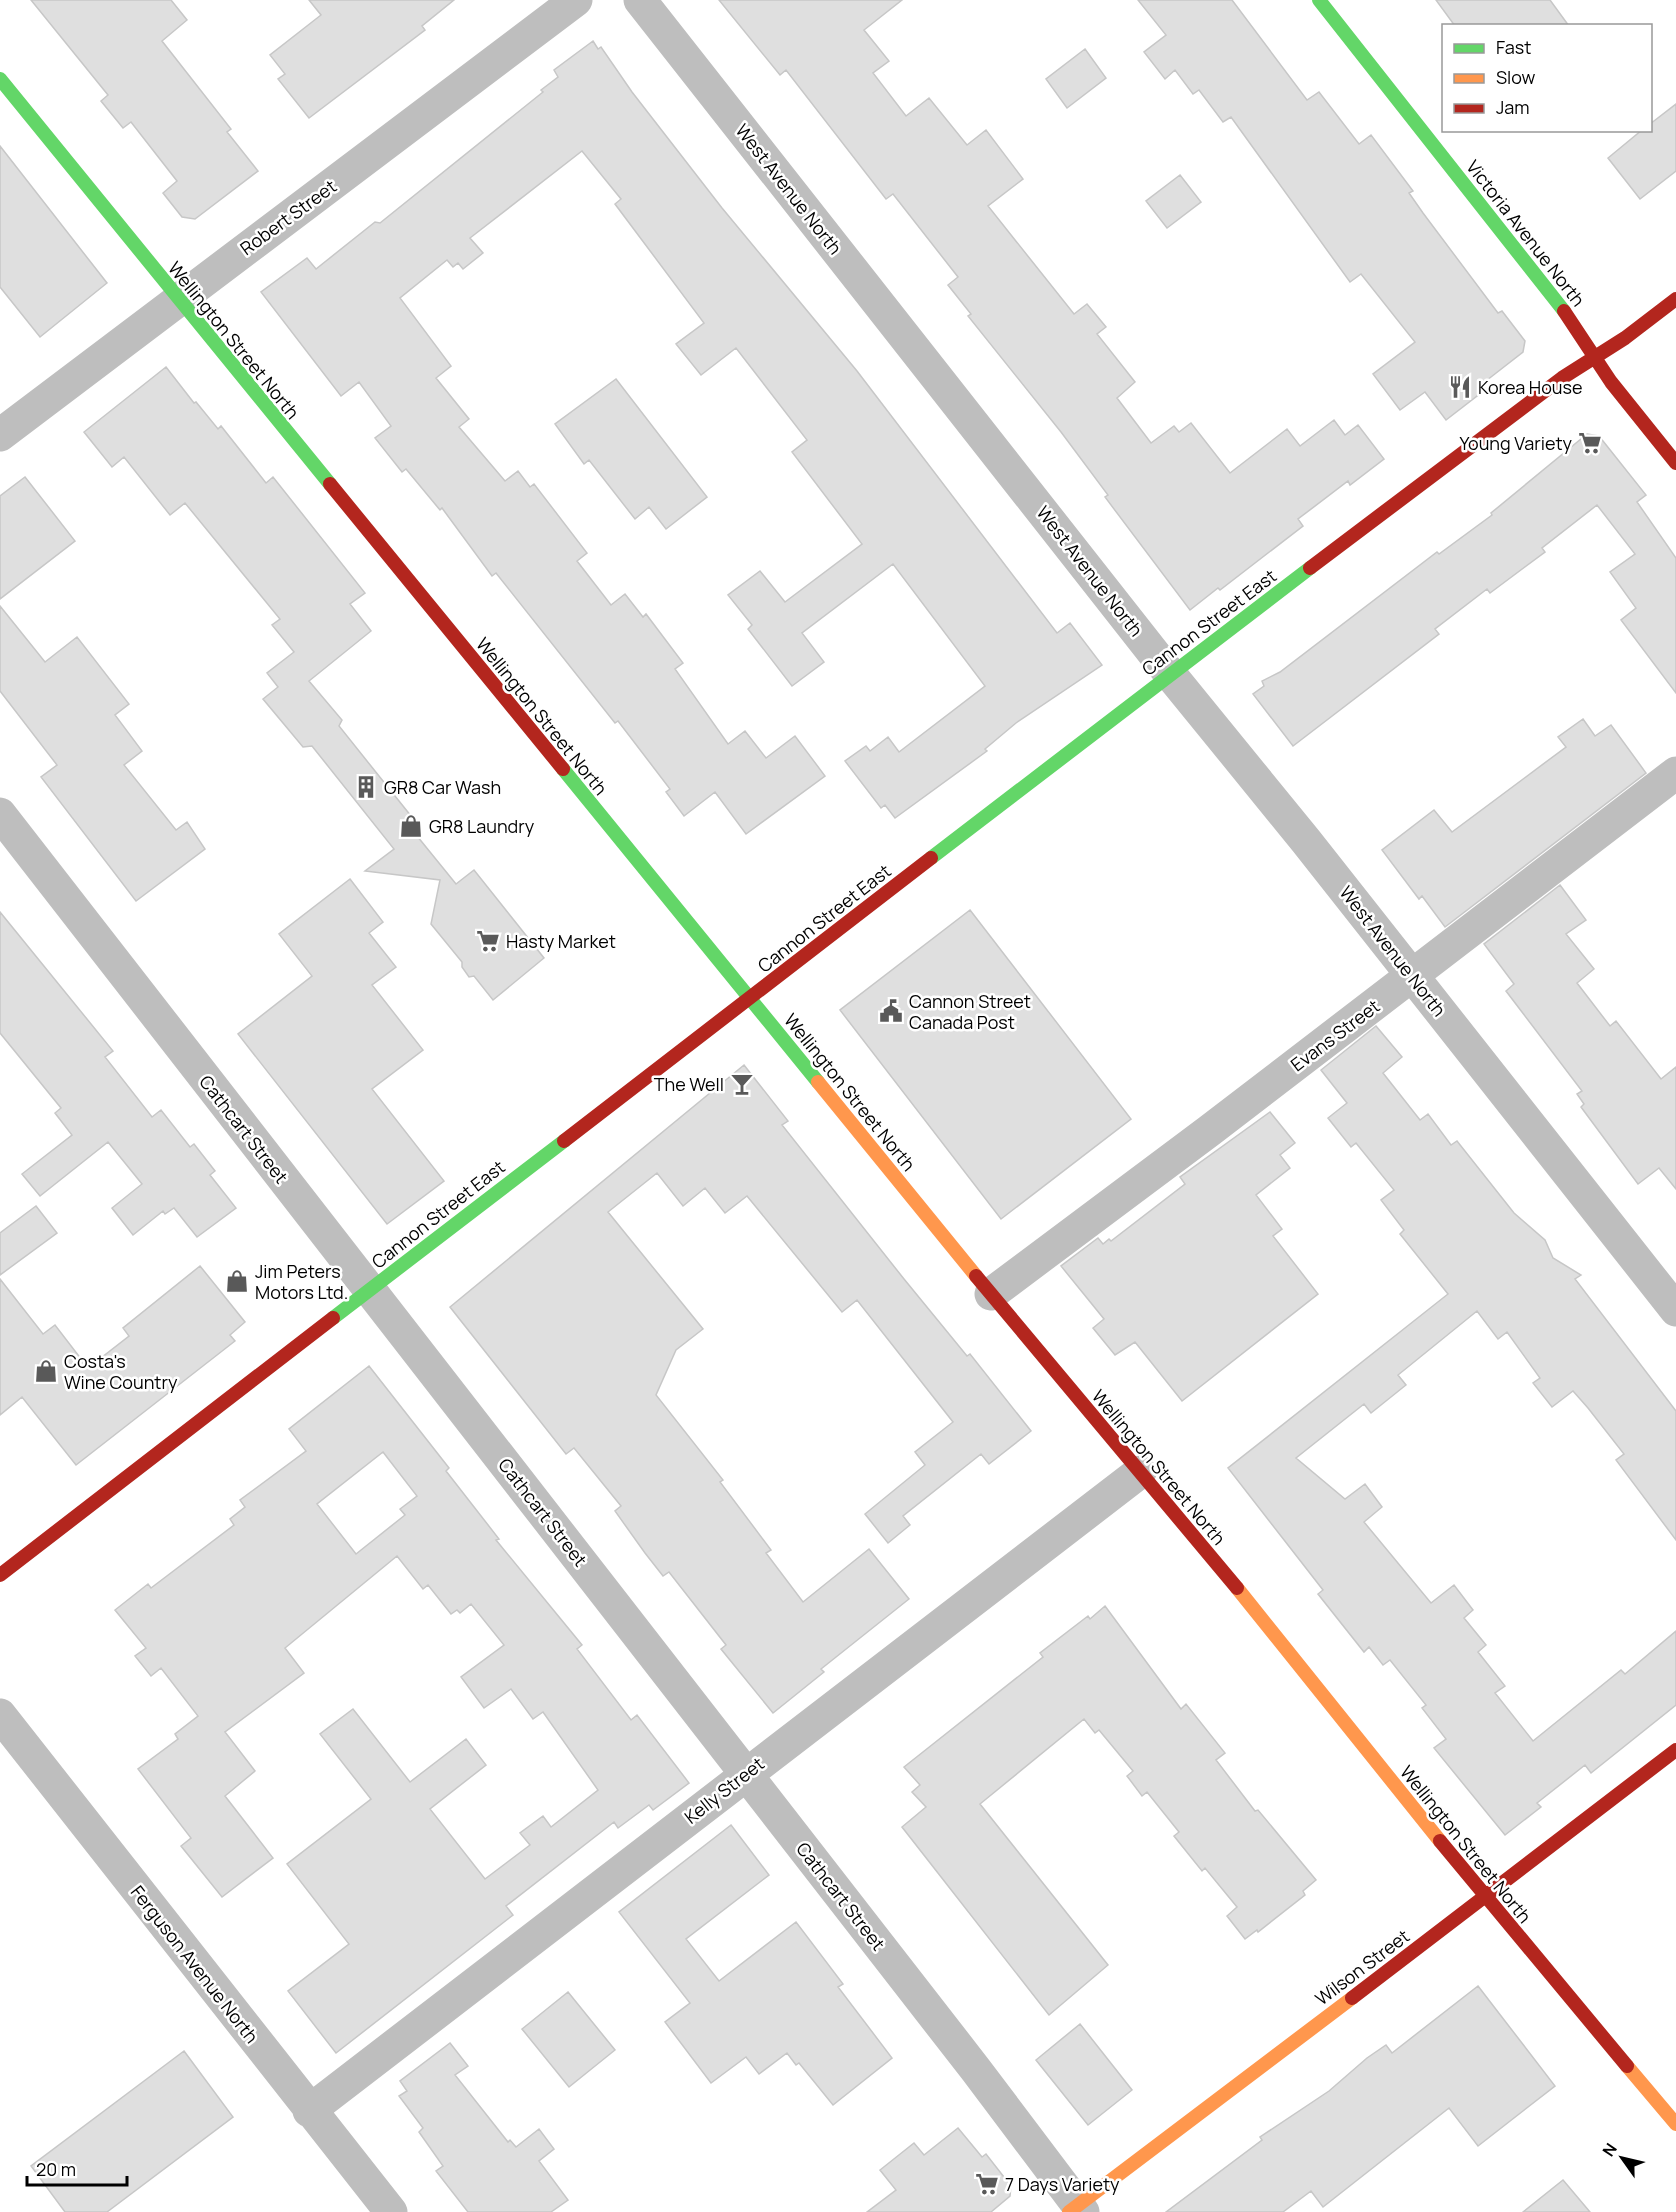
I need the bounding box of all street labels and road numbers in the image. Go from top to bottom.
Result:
street label: West Avenue North [731,119,847,259]
street label: Victoria Avenue North [1461,155,1591,311]
street label: Robert Street [235,174,341,260]
street label: Wellington Street North [163,256,305,424]
street label: West Avenue North [1032,501,1148,641]
street label: Cannon Street East [1137,564,1281,680]
street label: Wellington Street North [471,632,613,800]
street label: Cannon Street East [753,859,895,977]
street label: West Avenue North [1335,881,1451,1021]
street label: Evans Street [1286,994,1384,1076]
street label: Wellington Street North [779,1008,921,1176]
street label: Cathcart Street [194,1070,294,1188]
street label: Cannon Street East [367,1155,509,1273]
street label: Wellington Street North [1087,1384,1231,1550]
street label: Cathcart Street [493,1453,593,1571]
street label: Kelly Street [679,1751,769,1829]
street label: Wellington Street North [1395,1760,1537,1928]
street label: Cathcart Street [791,1837,891,1955]
street label: Ferguson Avenue North [126,1880,264,2048]
street label: Wilson Street [1310,1924,1414,2010]

